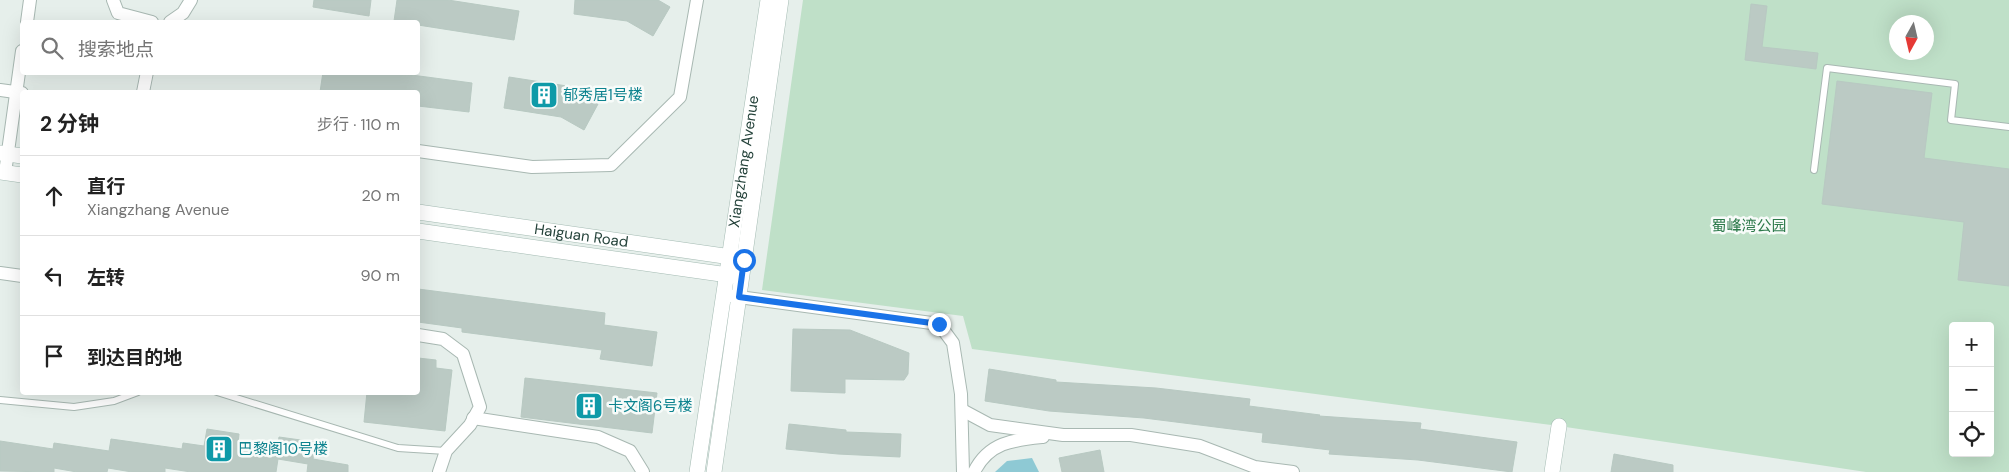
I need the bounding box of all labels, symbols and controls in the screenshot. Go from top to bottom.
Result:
north arrow [1889,15,1934,60]
search box [20,20,420,75]
icon: search [38,34,66,62]
text: 搜索地点 [78,37,154,62]
building icon: 郁秀居1号楼 [529,80,559,110]
place label: 郁秀居1号楼 [563,85,643,105]
street label: Xiangzhang Avenue [724,94,764,229]
text: 2 分钟 [40,110,99,138]
text: 步行 · 110 m [317,114,400,135]
text: 直行 [87,174,125,199]
icon: ahead [40,182,68,210]
text: 20 m [361,185,400,206]
text: Xiangzhang Avenue [87,199,229,220]
park label: 蜀峰湾公园 [1711,216,1787,236]
street label: Haiguan Road [533,219,630,252]
route start [733,249,756,272]
icon: left [40,262,68,290]
text: 左转 [87,265,125,290]
text: 90 m [360,265,400,286]
route end [928,313,951,336]
map controls [1949,322,1994,457]
button: + [1949,322,1994,367]
icon: arrive [40,342,68,370]
text: 到达目的地 [87,345,182,370]
button: − [1949,367,1994,412]
building icon: 卡文阁6号楼 [574,391,604,421]
place label: 卡文阁6号楼 [608,396,692,416]
button: locate [1949,412,1994,457]
building icon: 巴黎阁10号楼 [204,434,234,464]
place label: 巴黎阁10号楼 [238,439,328,459]

